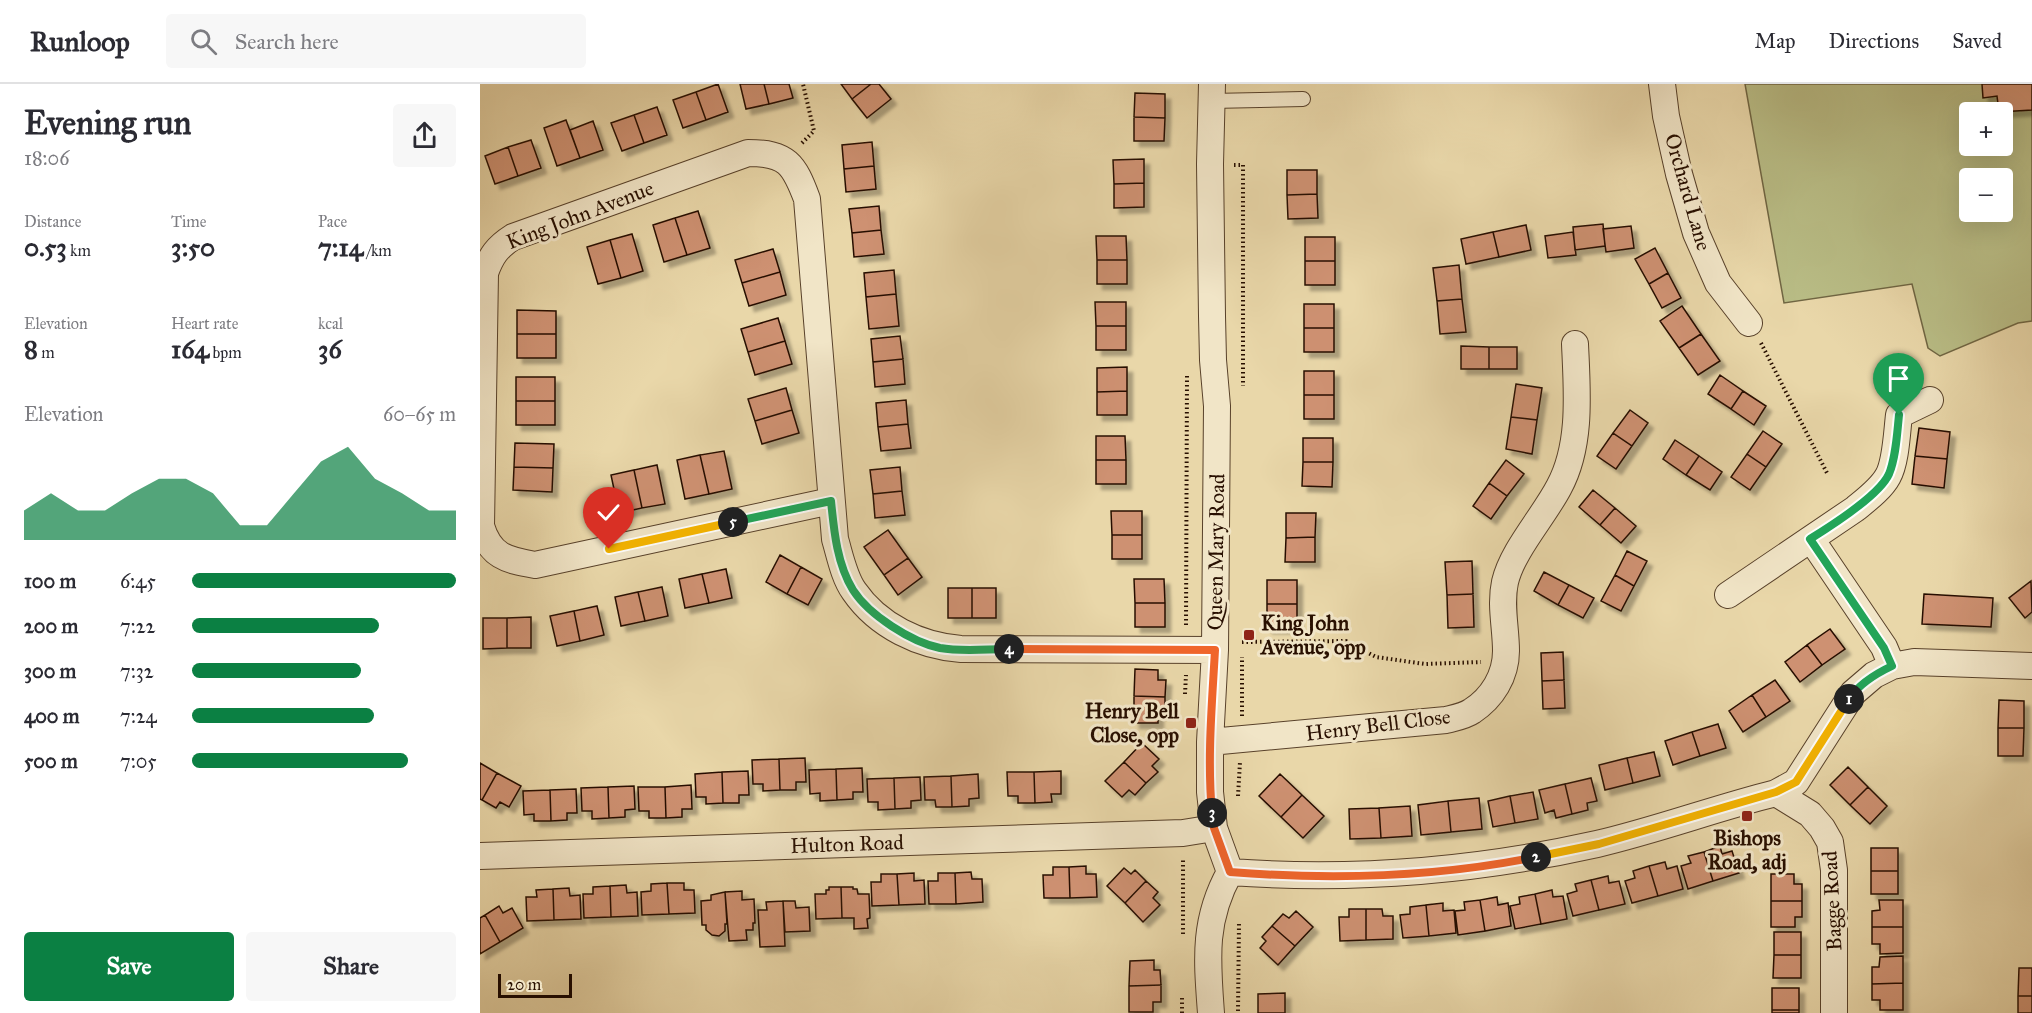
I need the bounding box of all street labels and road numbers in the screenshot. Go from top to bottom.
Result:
street label: Orchard Lane [1659,130,1717,254]
street label: King John Avenue [503,175,658,255]
street label: Queen Mary Road [1202,473,1230,631]
street label: Henry Bell Close [1304,703,1452,747]
street label: Hulton Road [790,829,905,859]
street label: Bagge Road [1816,850,1848,952]

